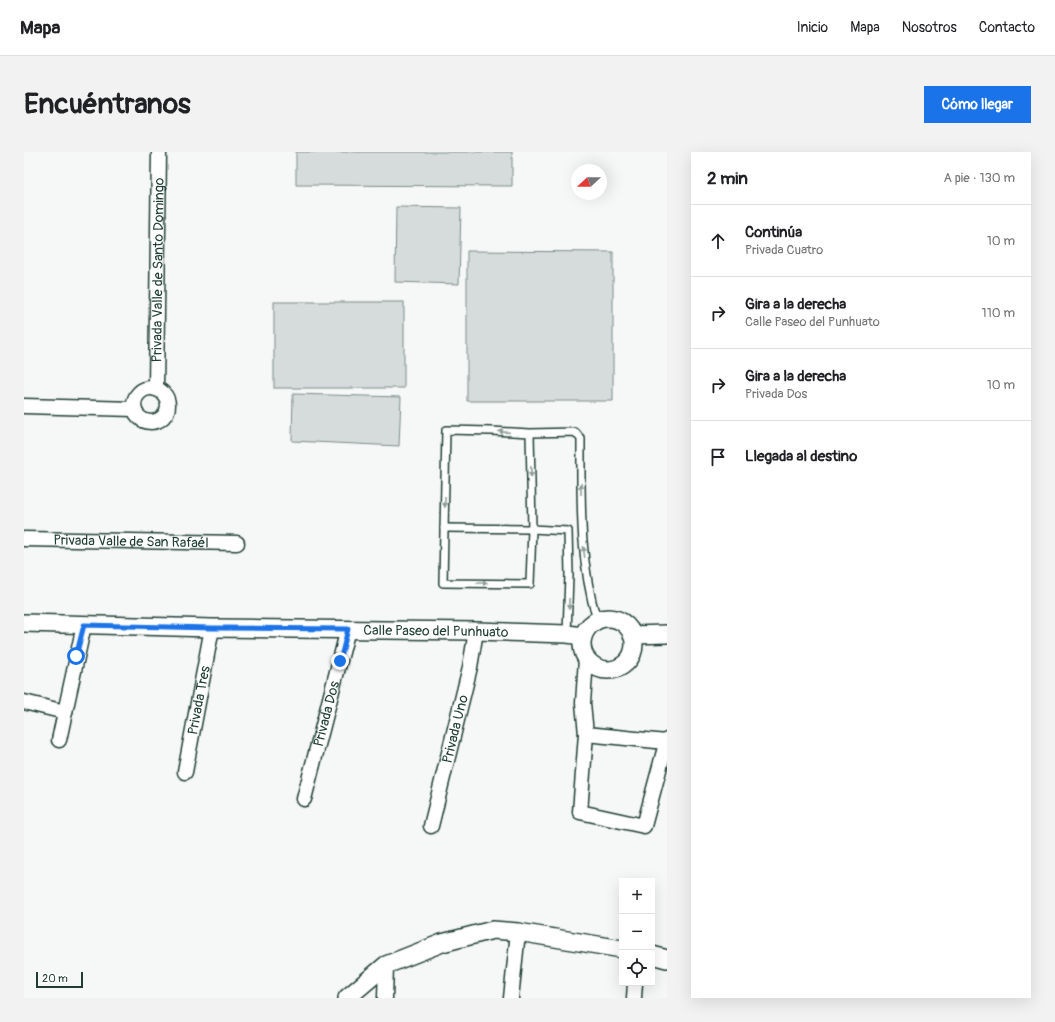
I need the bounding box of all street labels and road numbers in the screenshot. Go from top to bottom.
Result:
street label: Privada Valle de Santo Domingo [148,177,168,362]
street label: Privada Valle de San Rafaél [53,532,209,551]
street label: Calle Paseo del Punhuato [363,622,509,641]
street label: Privada Tres [184,664,214,736]
street label: Privada Dos [310,679,343,749]
street label: Privada Uno [439,693,472,765]

